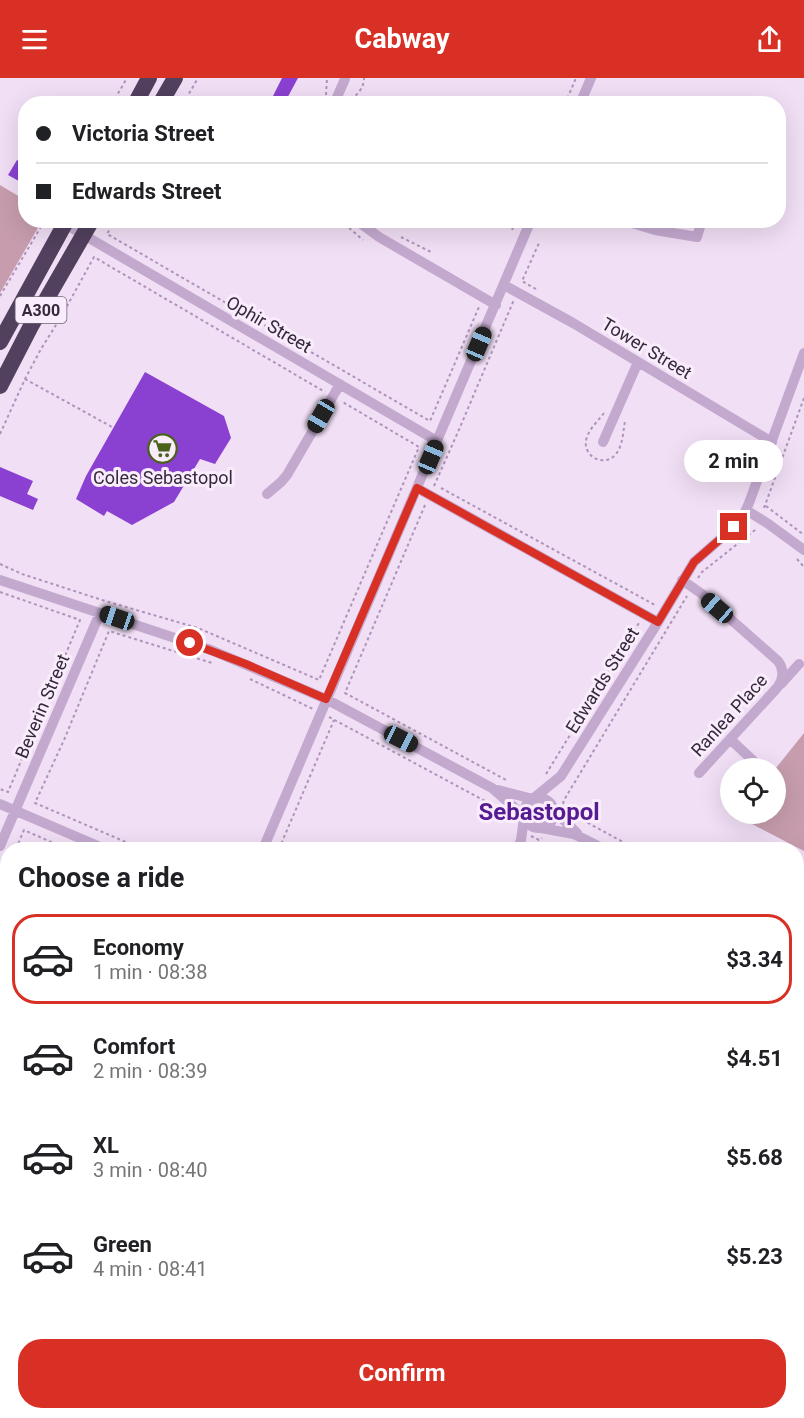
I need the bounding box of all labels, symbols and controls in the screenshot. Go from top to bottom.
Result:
icon: menu [18,23,51,56]
text: Cabway [355,23,449,55]
icon: share [753,23,786,56]
text: Victoria Street [72,121,214,146]
text: Edwards Street [72,179,222,204]
street label: Ophir Street [223,291,315,357]
road number: A300 [15,297,66,323]
street label: Tower Street [598,313,696,383]
car [464,324,494,364]
car [304,396,338,436]
supermarket icon: Coles Sebastopol [147,432,179,464]
car [416,437,446,477]
callout: 2 min [684,440,783,482]
text: 2 min [708,449,759,473]
place label: Coles Sebastopol [93,467,233,488]
route end [720,513,747,540]
car [698,589,736,627]
car [97,604,137,632]
street label: Edwards Street [561,623,643,737]
route start [176,629,203,656]
street label: Beverin Street [11,651,73,761]
street label: Ranlea Place [687,670,771,760]
car [381,723,421,755]
map controls [720,758,786,824]
button: locate [720,758,786,824]
district label: Sebastopol [478,798,600,826]
text: Choose a ride [18,862,184,894]
icon: car [21,932,75,986]
text: Economy [93,935,184,960]
text: $3.34 [726,947,783,972]
text: 1 min · 08:38 [93,960,208,984]
icon: car [21,1031,75,1085]
text: Comfort [93,1034,175,1059]
text: $4.51 [726,1046,783,1071]
text: 2 min · 08:39 [93,1059,208,1083]
icon: car [21,1130,75,1184]
text: XL [93,1133,119,1158]
text: $5.68 [726,1145,783,1170]
text: 3 min · 08:40 [93,1158,208,1182]
icon: car [21,1229,75,1283]
text: Green [93,1232,152,1257]
text: $5.23 [726,1244,783,1269]
text: 4 min · 08:41 [93,1257,208,1281]
button: Confirm [18,1339,786,1408]

